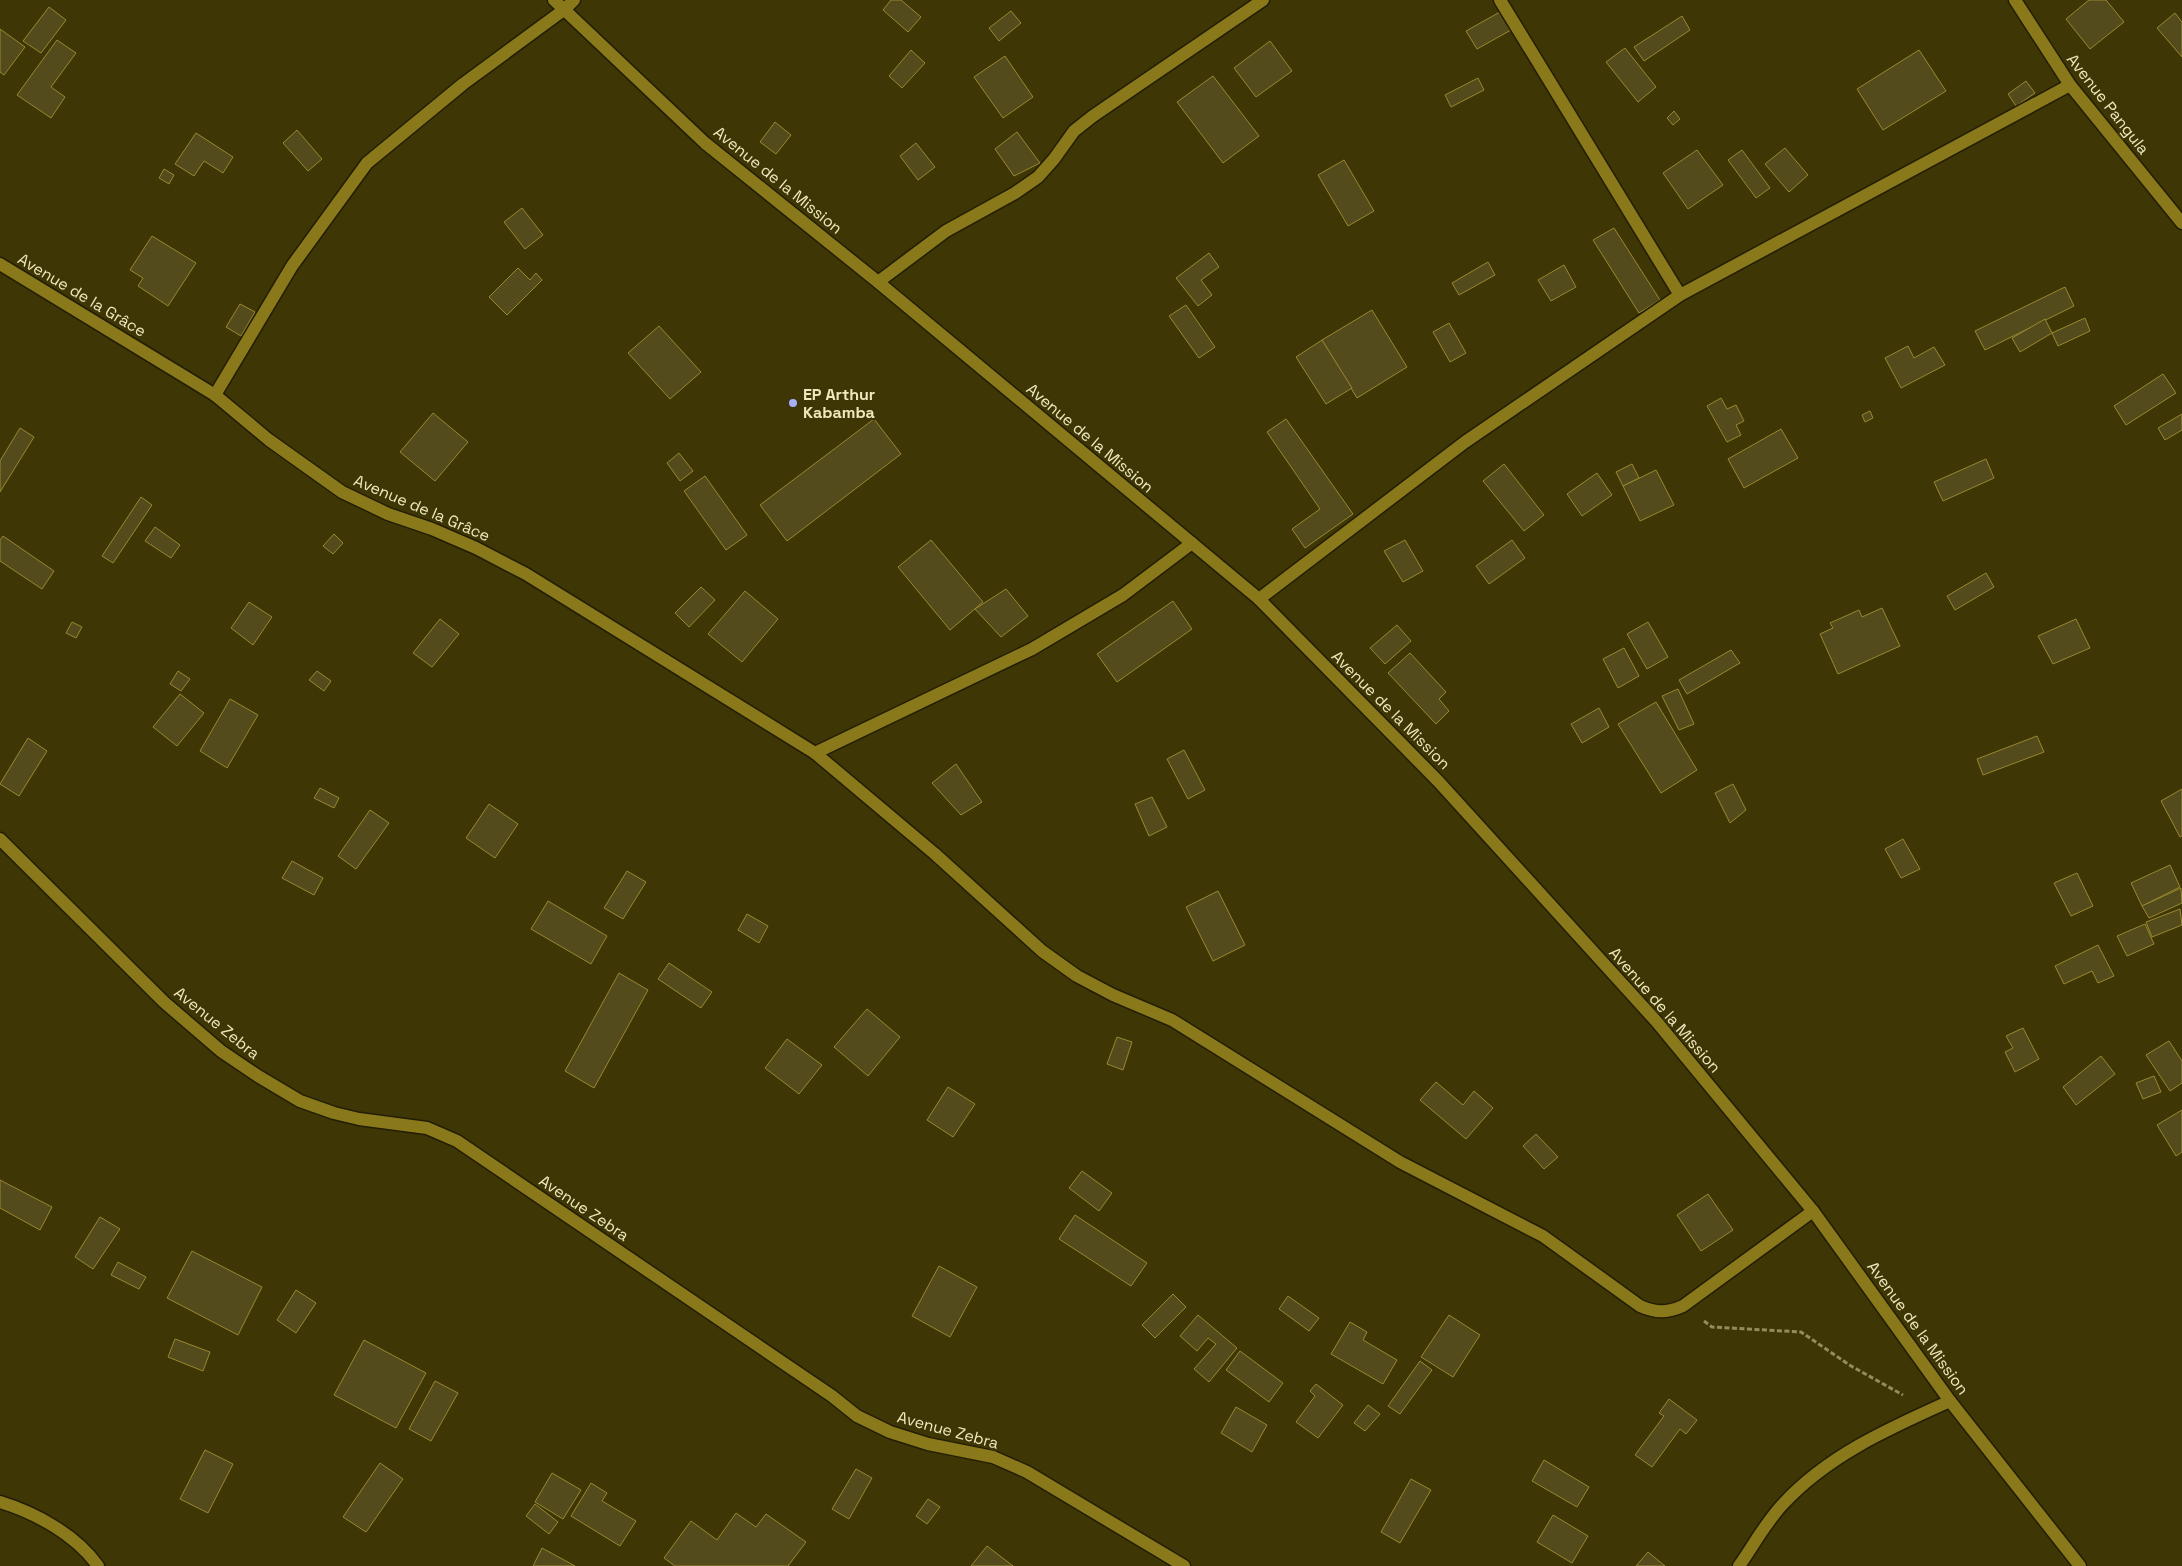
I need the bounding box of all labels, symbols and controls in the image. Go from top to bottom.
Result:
street label: Avenue Pangula [2062,49,2154,159]
street label: Avenue de la Mission [709,121,847,239]
street label: Avenue de la Grâce [14,248,150,342]
street label: Avenue de la Mission [1022,379,1158,497]
place label: EP Arthur Kabamba [803,384,875,423]
marker: EP Arthur Kabamba [787,397,799,409]
street label: Avenue de la Grâce [351,470,493,546]
street label: Avenue de la Mission [1327,646,1455,774]
street label: Avenue de la Mission [1605,943,1725,1077]
street label: Avenue Zebra [170,982,264,1064]
street label: Avenue Zebra [535,1170,633,1246]
street label: Avenue de la Mission [1862,1257,1974,1399]
street label: Avenue Zebra [895,1406,1001,1454]

